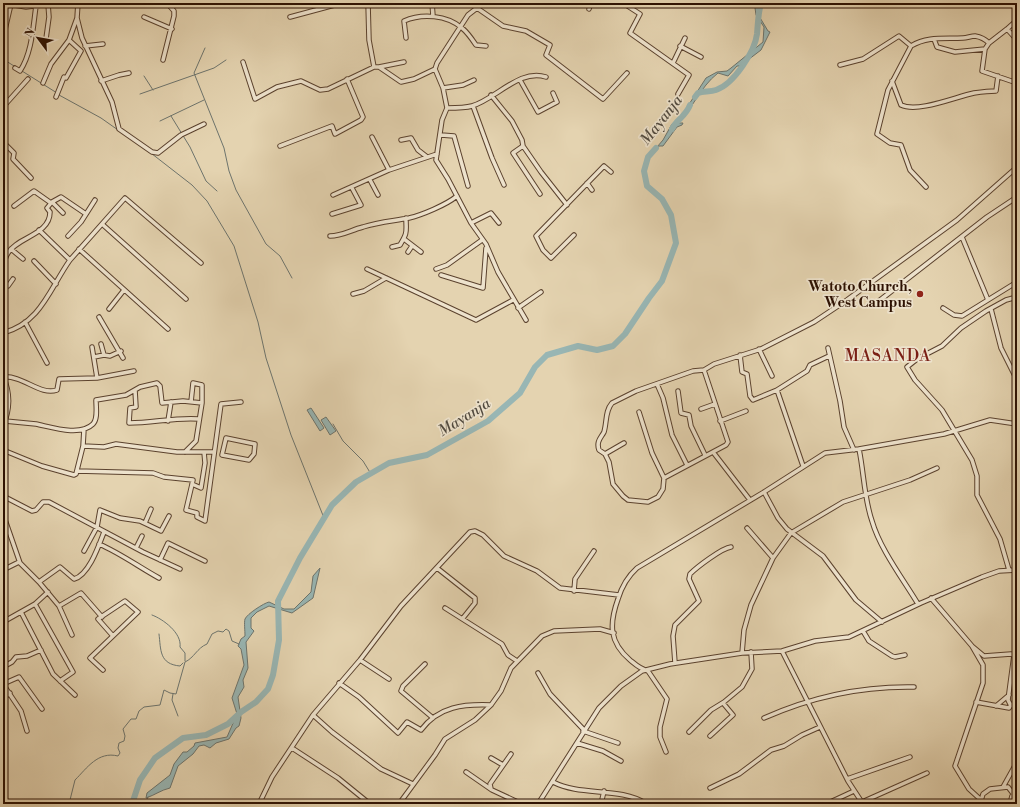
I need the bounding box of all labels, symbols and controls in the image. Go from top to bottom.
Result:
north arrow [18,18,58,58]
text: N [22,26,39,41]
water label: Mayanja [636,91,687,149]
place label: Watoto Church, West Campus [807,278,912,312]
marker: Watoto Church, West Campus [915,289,925,299]
district label: MASANDA [845,346,931,366]
water label: Mayanja [435,394,495,441]

